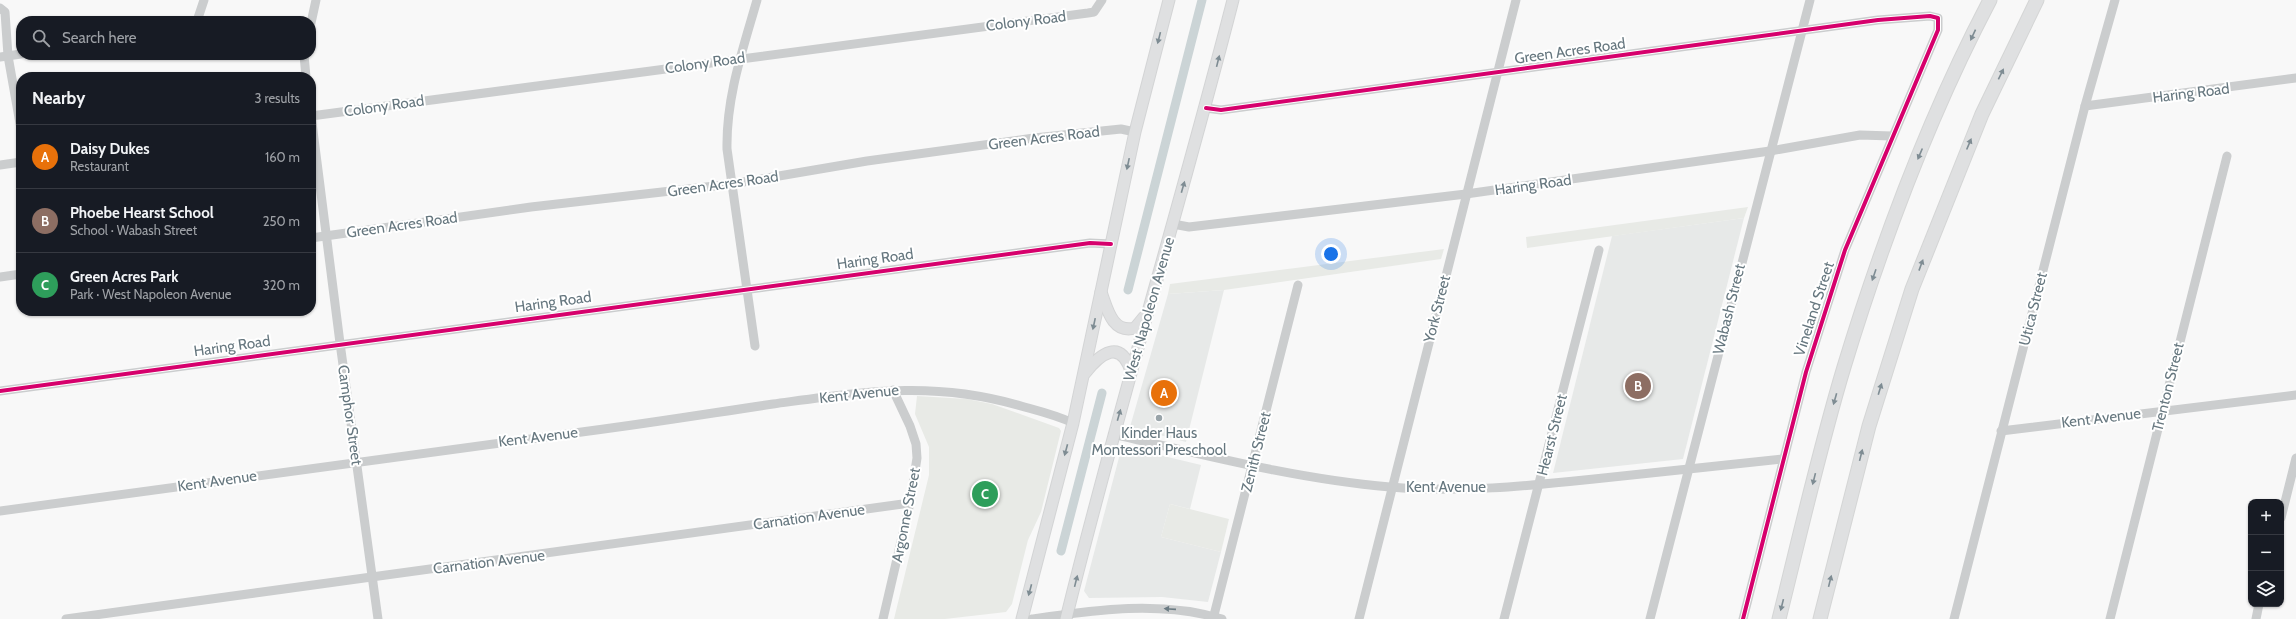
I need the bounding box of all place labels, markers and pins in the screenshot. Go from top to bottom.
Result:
pin: B [1625,371,1651,401]
pin: A [1151,378,1177,408]
marker: Kinder Haus Montessori Preschool [1154,413,1164,423]
place label: Kinder Haus Montessori Preschool [1091,424,1227,459]
pin: C [972,479,998,509]

